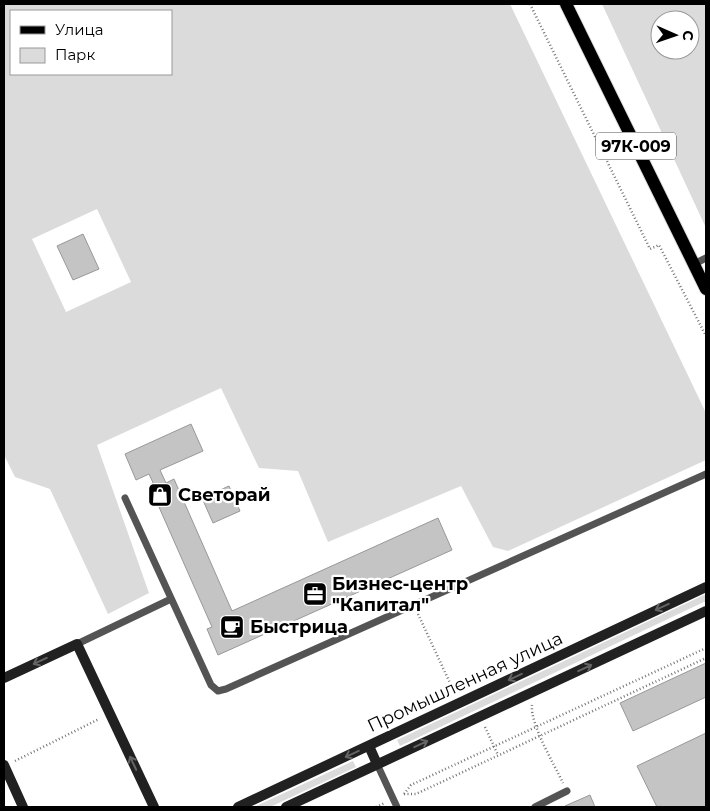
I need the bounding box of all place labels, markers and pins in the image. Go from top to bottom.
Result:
shop icon: Светорай [147,482,173,508]
place label: Светорай [178,484,271,506]
place label: Бизнес-центр "Капитал" [332,573,468,616]
office icon: Бизнес-центр "Капитал" [302,581,328,607]
cafe icon: Быстрица [219,614,245,640]
place label: Быстрица [250,616,348,638]

